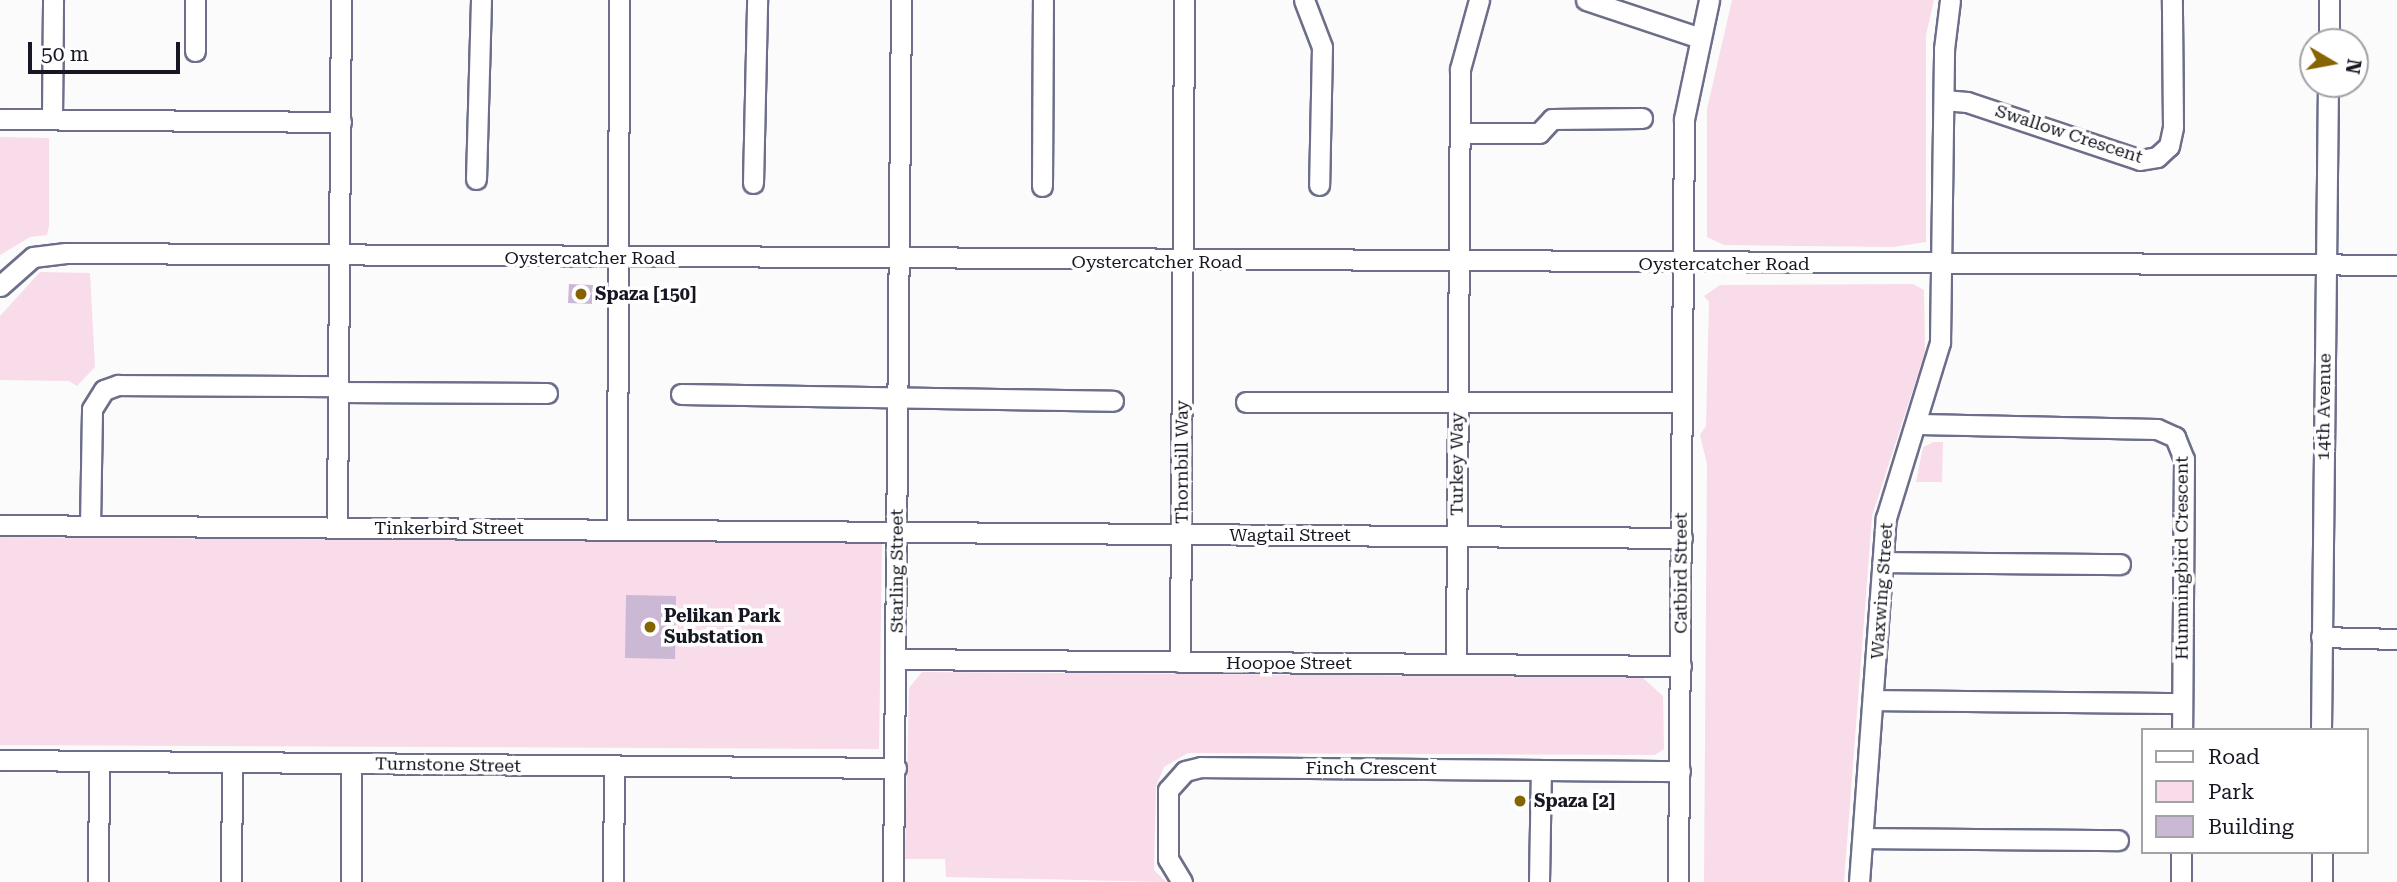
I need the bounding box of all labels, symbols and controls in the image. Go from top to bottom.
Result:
scale bar [32,28,184,72]
north arrow [2299,28,2369,98]
text: 50 m [41,42,89,66]
text: N [2341,57,2366,76]
street label: Swallow Crescent [1993,100,2145,168]
street label: Oystercatcher Road [505,247,675,269]
street label: Oystercatcher Road [1072,251,1242,273]
street label: Oystercatcher Road [1639,253,1809,275]
place label: Spaza [150] [595,283,696,305]
marker: Spaza [150] [573,286,589,302]
street label: 14th Avenue [2312,353,2336,461]
street label: Thornbill Way [1171,400,1193,524]
street label: Turkey Way [1446,412,1468,516]
street label: Hummingbird Crescent [2171,456,2193,660]
street label: Starling Street [886,509,908,633]
street label: Catbird Street [1670,512,1692,634]
street label: Tinkerbird Street [374,517,524,539]
street label: Waxwing Street [1866,522,1898,660]
street label: Wagtail Street [1229,524,1351,546]
place label: Pelikan Park Substation [664,606,781,648]
marker: Pelikan Park Substation [642,619,658,635]
street label: Hoopoe Street [1226,652,1352,674]
legend [2142,728,2369,854]
text: Road [2208,745,2260,769]
street label: Turnstone Street [375,753,521,777]
street label: Finch Crescent [1305,757,1437,779]
text: Park [2208,780,2254,804]
place label: Spaza [2] [1534,790,1615,812]
marker: Spaza [2] [1512,793,1528,809]
text: Building [2208,815,2294,839]

